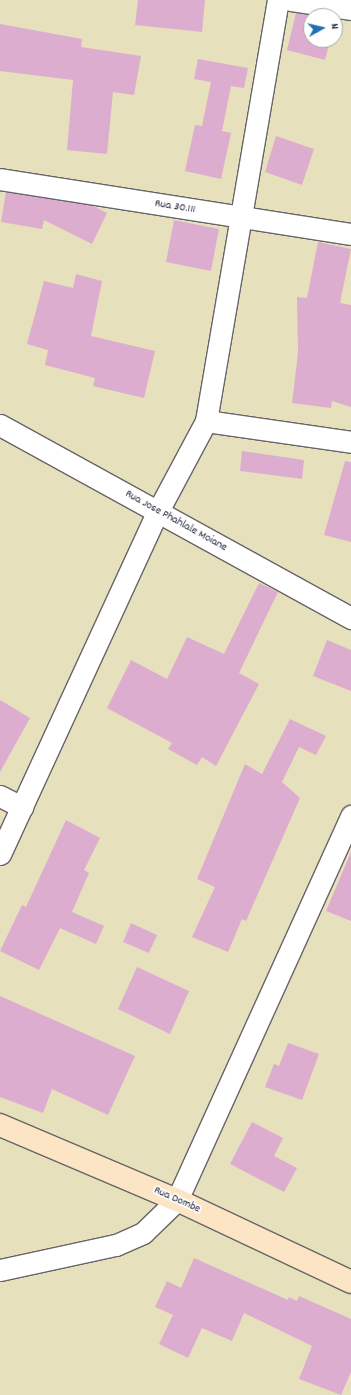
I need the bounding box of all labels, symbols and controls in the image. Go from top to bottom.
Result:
north arrow [303,8,343,48]
text: N [326,23,342,30]
street label: Rua 30.111 [154,197,196,217]
street label: Rua Jose Phahlale Moiane [122,487,230,555]
street label: Rua Dombe [151,1183,203,1217]

